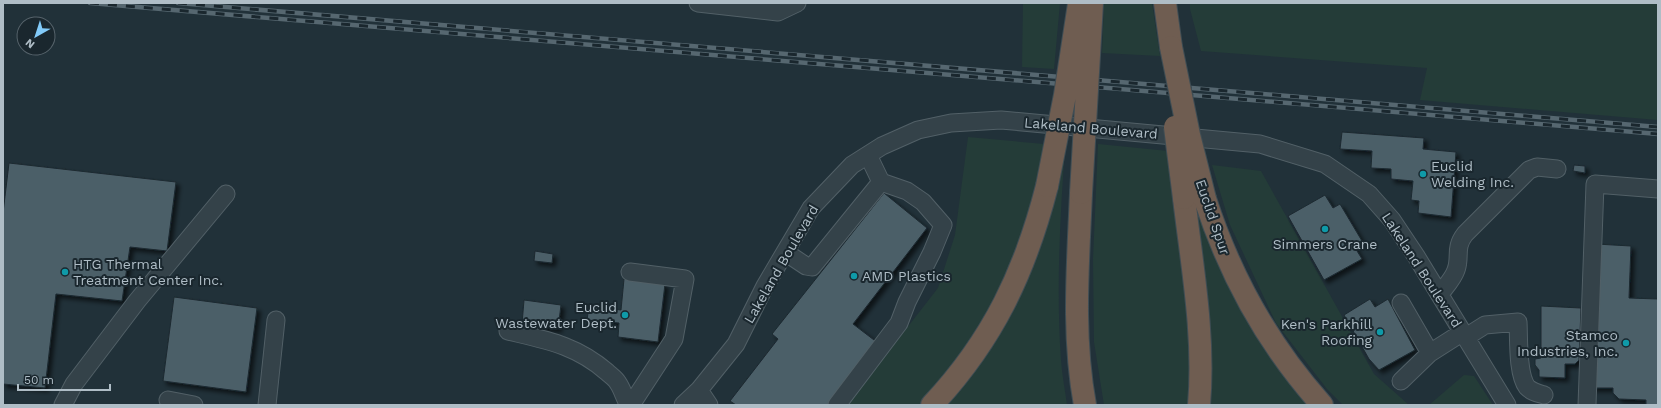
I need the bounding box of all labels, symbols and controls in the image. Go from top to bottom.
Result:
north arrow [16,16,56,56]
text: N [23,36,37,51]
street label: Lakeland Boulevard [1023,114,1159,142]
place label: Euclid Welding Inc. [1431,158,1514,190]
marker: Euclid Welding Inc. [1418,169,1428,179]
street label: Euclid Spur [1193,177,1233,257]
street label: Lakeland Boulevard [741,202,821,326]
street label: Lakeland Boulevard [1379,209,1465,331]
marker: Simmers Crane [1320,224,1330,234]
place label: Simmers Crane [1273,236,1377,252]
place label: HTG Thermal Treatment Center Inc. [73,256,223,288]
marker: HTG Thermal Treatment Center Inc. [60,267,70,277]
place label: AMD Plastics [862,268,951,284]
marker: AMD Plastics [849,271,859,281]
place label: Euclid Wastewater Dept. [495,299,617,331]
marker: Euclid Wastewater Dept. [620,310,630,320]
place label: Ken's Parkhill Roofing [1281,316,1373,348]
marker: Ken's Parkhill Roofing [1375,327,1385,337]
place label: Stamco Industries, Inc. [1517,327,1618,359]
marker: Stamco Industries, Inc. [1621,338,1631,348]
scale bar [18,366,110,392]
text: 50 m [24,373,54,387]

